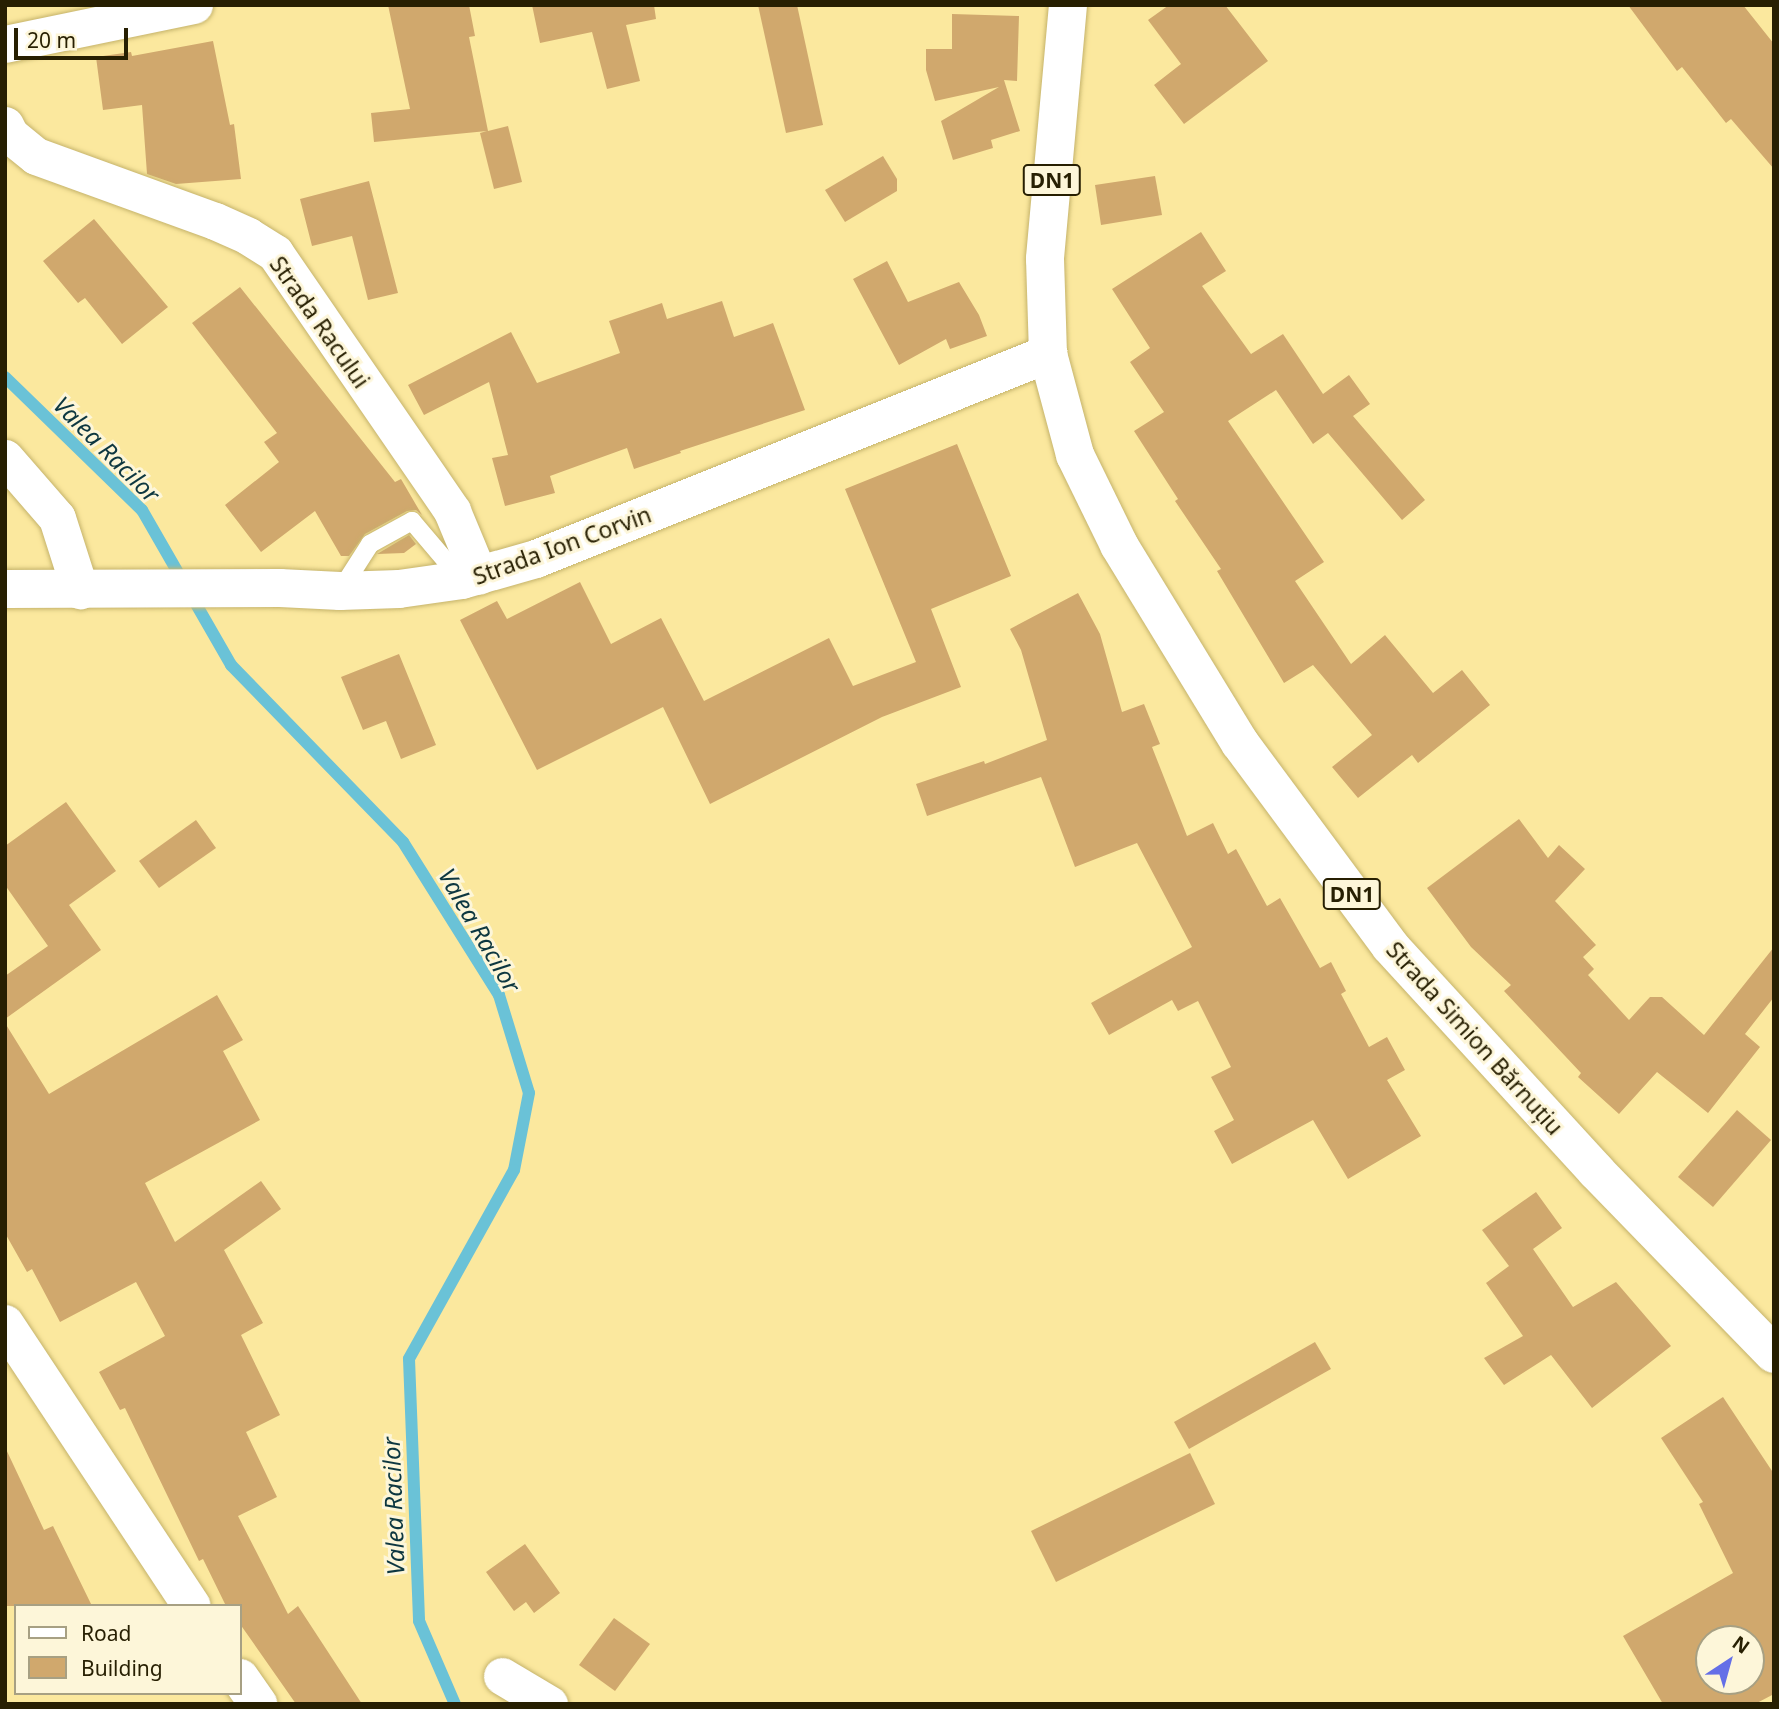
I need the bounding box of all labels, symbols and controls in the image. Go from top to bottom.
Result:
scale bar [18,14,131,58]
text: 20 m [27,26,76,54]
road number: DN1 [1022,162,1082,198]
street label: Strada Racului [264,251,376,393]
water label: Valea Racilor [48,390,166,508]
street label: Strada Ion Corvin [469,500,655,590]
water label: Valea Racilor [433,863,527,997]
road number: DN1 [1322,876,1382,912]
street label: Strada Simion Bărnuțiu [1381,936,1569,1140]
water label: Valea Racilor [376,1436,410,1576]
legend [14,1604,242,1695]
text: Road [81,1619,131,1647]
north arrow [1695,1625,1765,1695]
text: N [1727,1630,1755,1660]
text: Building [81,1654,163,1682]

